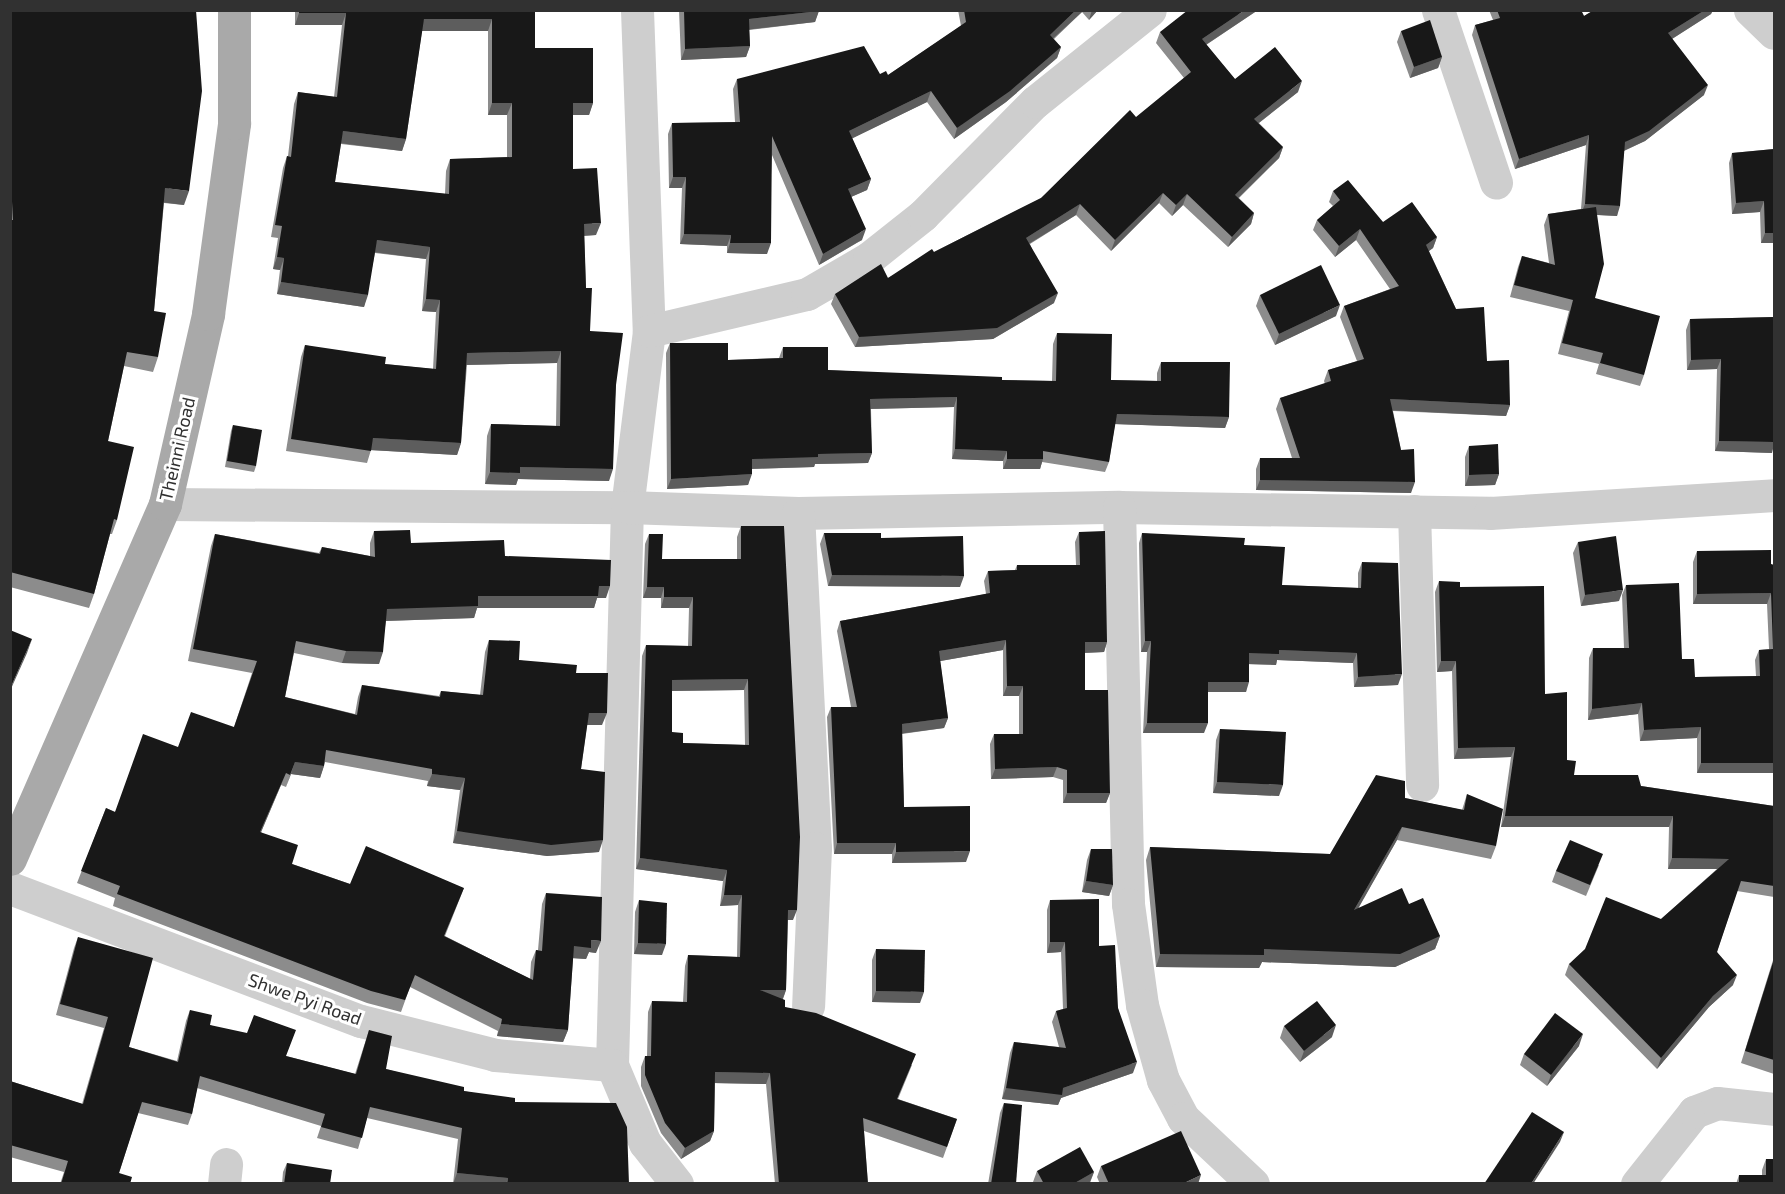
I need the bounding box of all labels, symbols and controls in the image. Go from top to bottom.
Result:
street label: Theinni Road [155,395,199,503]
street label: Shwe Pyi Road [245,968,365,1030]

